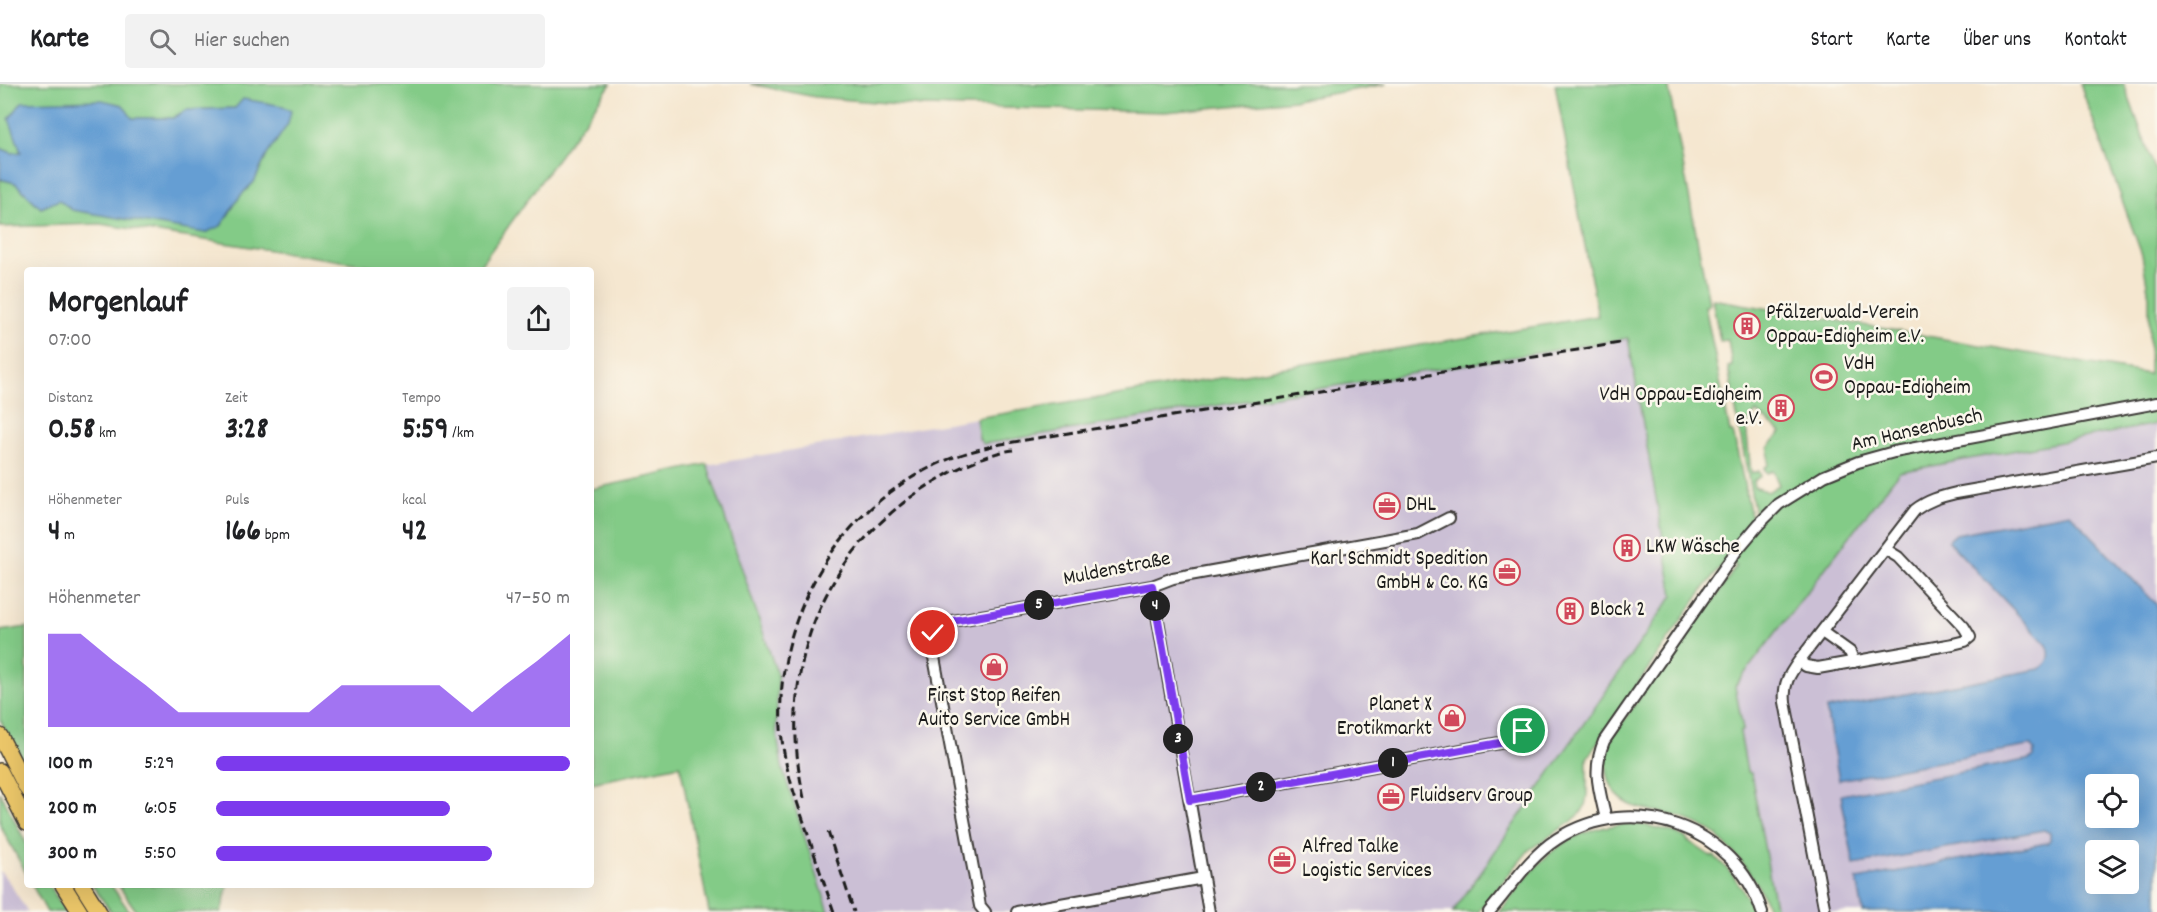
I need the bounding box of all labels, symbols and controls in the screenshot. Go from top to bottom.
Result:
search box [125,14,545,68]
text: Karte [30,21,89,61]
icon: search [146,25,179,58]
text: Hier suchen [194,26,290,57]
text: Start [1811,26,1853,56]
text: Karte [1886,26,1930,56]
text: Über uns [1963,26,2031,56]
text: Kontakt [2064,26,2127,56]
text: Morgenlauf [48,281,188,328]
button: share [507,287,570,350]
place label: Pfälzerwald-Verein Oppau-Edigheim e.V. [1766,299,1924,353]
building icon: Pfälzerwald-Verein Oppau-Edigheim e.V. [1732,311,1762,341]
text: 07:00 [48,327,92,355]
place label: VdH Oppau-Edigheim [1844,350,1971,404]
sports icon: VdH Oppau-Edigheim [1809,362,1839,392]
place label: VdH Oppau-Edigheim e.V. [1599,381,1762,435]
text: Distanz [48,387,93,410]
text: Zeit [225,387,248,410]
text: Tempo [402,387,441,410]
building icon: VdH Oppau-Edigheim e.V. [1766,393,1796,423]
street label: Am Hansenbusch [1848,401,1986,461]
text: 0.58 [48,410,95,453]
text: 3:28 [225,410,268,453]
text: 5:59 [402,410,449,453]
text: km [95,422,116,445]
text: /km [449,422,474,445]
text: Höhenmeter [48,489,122,512]
text: Puls [225,489,250,512]
text: kcal [402,489,426,512]
office icon: DHL [1372,491,1402,521]
place label: DHL [1406,491,1437,521]
text: 4 [48,512,60,555]
text: 166 [225,512,261,555]
text: 42 [402,512,428,555]
text: m [60,524,75,547]
text: bpm [261,524,290,547]
building icon: LKW Wäsche [1612,533,1642,563]
place label: LKW Wäsche [1646,533,1740,563]
street label: Muldenstraße [1061,545,1173,595]
place label: Karl Schmidt Spedition GmbH & Co. KG [1310,545,1488,599]
office icon: Karl Schmidt Spedition GmbH & Co. KG [1492,557,1522,587]
text: Höhenmeter [48,585,140,613]
text: 47–50 m [506,585,570,613]
pin: 5 [1024,590,1054,620]
pin: 4 [1140,591,1170,621]
text: 5 [1035,593,1043,616]
text: 4 [1152,594,1158,617]
building icon: Block 2 [1555,596,1585,626]
place label: Block 2 [1590,596,1645,626]
pin [907,607,958,658]
icon: check [916,616,949,649]
shop icon: First Stop Reifen Auito Service GmbH [979,652,1009,682]
place label: First Stop Reifen Auito Service GmbH [918,682,1070,736]
place label: Planet X Erotikmarkt [1337,691,1432,745]
shop icon: Planet X Erotikmarkt [1437,703,1467,733]
pin [1497,705,1548,756]
icon: arrive [1506,714,1539,747]
pin: 3 [1163,724,1193,754]
text: 3 [1174,727,1182,750]
pin: 1 [1378,748,1408,778]
text: 100 m [48,750,93,778]
text: 5:29 [144,750,174,778]
text: 1 [1391,751,1395,774]
pin: 2 [1246,772,1276,802]
map controls [2085,774,2139,894]
button: locate [2085,774,2139,828]
text: 2 [1258,775,1265,798]
office icon: Fluidserv Group [1376,782,1406,812]
place label: Fluidserv Group [1410,782,1533,812]
text: 200 m [48,795,97,823]
text: 6:05 [144,795,177,823]
place label: Alfred Talke Logistic Services [1302,833,1432,887]
text: 300 m [48,840,97,868]
text: 5:50 [144,840,177,868]
button: layers [2085,840,2139,894]
office icon: Alfred Talke Logistic Services [1267,845,1297,875]

